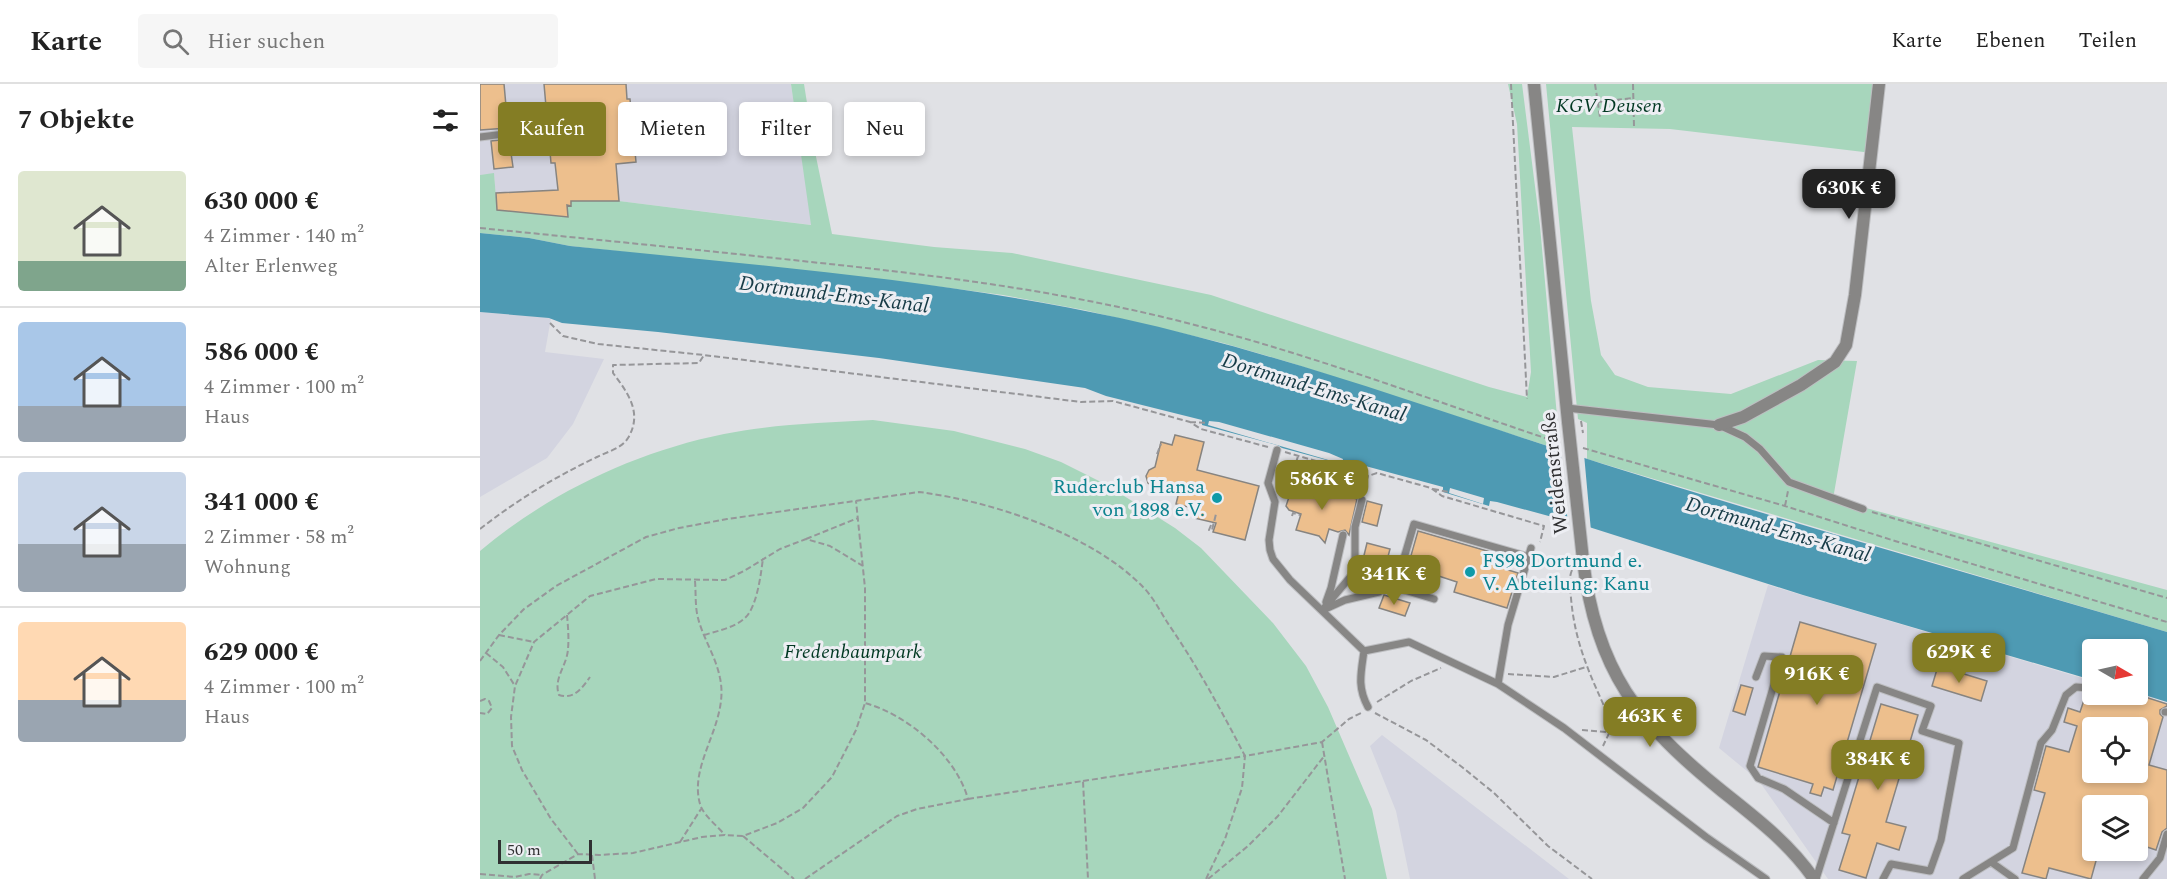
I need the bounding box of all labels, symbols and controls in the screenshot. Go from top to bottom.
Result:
search box [138,14,558,68]
text: Karte [30,20,102,63]
icon: search [159,25,192,58]
text: Hier suchen [207,25,325,58]
text: Karte [1891,25,1942,57]
text: Ebenen [1975,25,2046,57]
text: Teilen [2079,25,2137,57]
park label: KGV Deusen [1556,91,1663,121]
text: 7 Objekte [18,100,134,140]
chip: Kaufen [498,102,606,156]
chip: Mieten [618,102,727,156]
chip: Filter [739,102,832,156]
chip: Neu [844,102,925,156]
icon: filters [429,104,462,137]
pin: 630K € [1800,169,1898,220]
text: 630K € [1816,173,1882,203]
text: 630 000 € [204,181,319,221]
icon: home [66,195,138,267]
text: 4 Zimmer · 140 m² [204,221,364,251]
text: Alter Erlenweg [204,251,338,281]
water label: Dortmund-Ems-Kanal [737,267,931,323]
text: 586 000 € [204,332,319,372]
water label: Dortmund-Ems-Kanal [1218,345,1410,431]
icon: home [66,346,138,418]
text: 4 Zimmer · 100 m² [204,372,364,402]
text: Haus [204,402,250,432]
street label: Weidenstraße [1534,410,1576,536]
pin: 586K € [1273,460,1371,511]
text: 586K € [1289,464,1355,494]
place label: Ruderclub Hansa von 1898 e.V. [1053,472,1205,525]
text: 341 000 € [204,482,319,522]
water label: Dortmund-Ems-Kanal [1681,488,1875,572]
marker: Ruderclub Hansa von 1898 e.V. [1210,491,1224,505]
icon: home [66,496,138,568]
text: 2 Zimmer · 58 m² [204,522,354,552]
place label: FS98 Dortmund e. V. Abteilung: Kanu [1482,546,1650,599]
text: Wohnung [204,552,291,582]
pin: 341K € [1345,555,1443,606]
text: 341K € [1361,559,1427,589]
marker: FS98 Dortmund e. V. Abteilung: Kanu [1463,565,1477,579]
text: 629 000 € [204,632,319,672]
pin: 629K € [1910,633,2008,684]
park label: Fredenbaumpark [784,637,923,667]
text: 629K € [1926,637,1992,667]
north arrow [2082,639,2148,705]
map controls [2082,639,2148,861]
icon: home [66,646,138,718]
pin: 916K € [1768,655,1866,706]
text: 916K € [1784,659,1850,689]
text: 4 Zimmer · 100 m² [204,672,364,702]
pin: 463K € [1601,697,1699,748]
text: 463K € [1617,701,1683,731]
text: Haus [204,702,250,732]
button: locate [2082,717,2148,783]
pin: 384K € [1829,740,1927,791]
text: 384K € [1845,744,1911,774]
button: layers [2082,795,2148,861]
scale bar [498,837,592,864]
text: 50 m [507,838,541,862]

